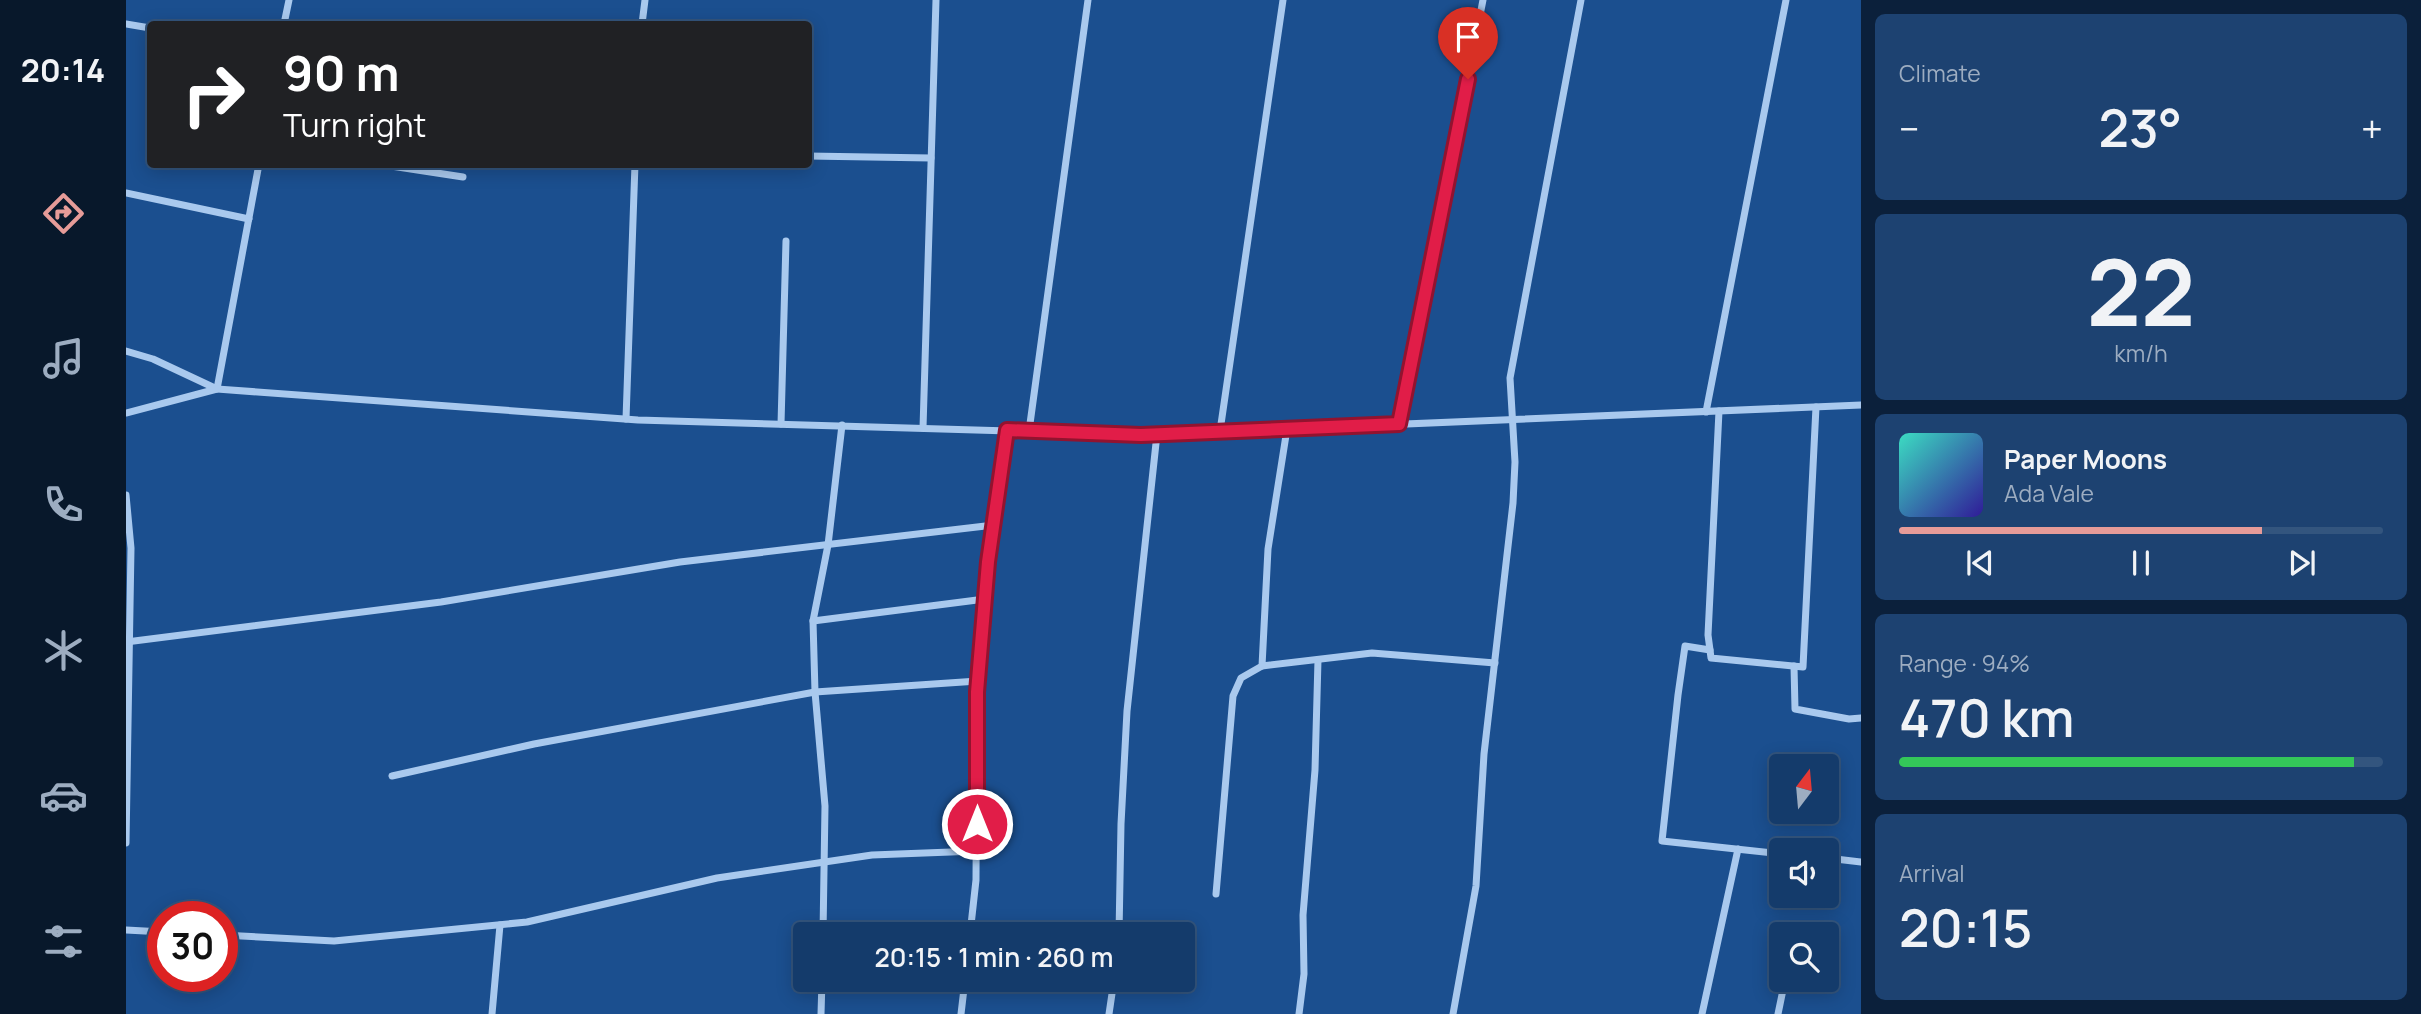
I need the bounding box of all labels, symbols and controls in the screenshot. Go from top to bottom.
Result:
pin [1438,7,1498,79]
icon: arrive [1449,18,1487,56]
text: 90 m [283,39,400,106]
text: 20:14 [21,48,105,92]
icon: right [168,49,259,140]
text: Climate [1899,57,1981,89]
text: 23° [2098,92,2182,163]
text: − [1899,102,1920,154]
text: + [2361,102,2383,154]
text: Turn right [283,103,426,147]
icon: directions [39,189,88,238]
text: 22 [2087,229,2195,353]
icon: music [39,334,88,383]
text: km/h [2114,337,2168,369]
text: Paper Moons [2004,441,2167,477]
text: Ada Vale [2004,477,2094,509]
icon: phone [39,480,88,529]
icon: previous [1961,544,1999,582]
icon: pause [2122,544,2160,582]
icon: next [2283,544,2321,582]
icon: climate [39,626,88,675]
text: Range · 94% [1899,647,2030,679]
text: 470 km [1899,682,2074,753]
north arrow [1769,754,1839,824]
map controls [1769,754,1839,992]
icon: car [39,771,88,820]
position arrow [940,787,1014,861]
button: sound [1769,838,1839,908]
text: Arrival [1899,857,1965,889]
text: 20:15 [1899,892,2032,963]
speed limit sign: 30 [147,901,238,992]
icon: filters [39,917,88,966]
button: search [1769,922,1839,992]
text: 20:15 · 1 min · 260 m [875,939,1113,975]

